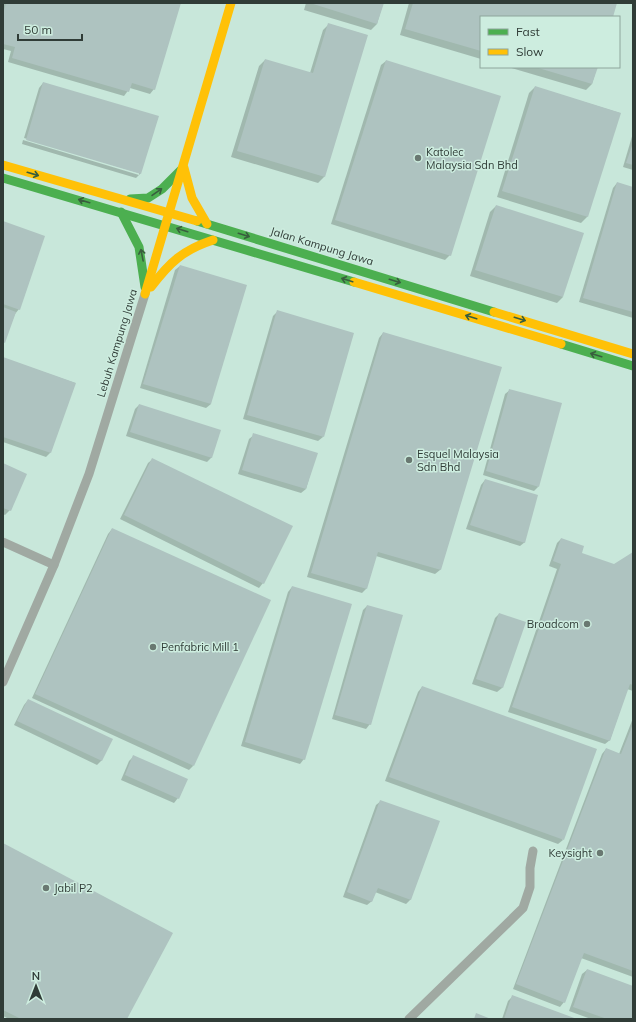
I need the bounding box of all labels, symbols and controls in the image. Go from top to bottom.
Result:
scale bar [18,16,82,42]
legend [480,16,620,68]
text: 50 m [24,22,52,37]
text: Fast [516,24,540,39]
text: Slow [516,44,544,59]
place label: Katolec Malaysia Sdn Bhd [426,145,518,172]
marker: Katolec Malaysia Sdn Bhd [413,153,423,163]
one-way arrow [27,171,40,178]
one-way arrow [151,188,162,196]
one-way arrow [77,197,90,204]
street label: Jalan Kampung Jawa [269,224,375,268]
one-way arrow [176,226,189,233]
one-way arrow [237,232,250,239]
one-way arrow [137,249,145,262]
one-way arrow [340,276,353,283]
one-way arrow [389,278,402,285]
street label: Lebuh Kampung Jawa [94,287,140,399]
one-way arrow [465,313,478,320]
one-way arrow [513,316,526,323]
one-way arrow [589,351,602,358]
place label: Esquel Malaysia Sdn Bhd [417,447,499,474]
marker: Esquel Malaysia Sdn Bhd [404,455,414,465]
place label: Broadcom [527,617,579,631]
marker: Broadcom [582,619,592,629]
place label: Penfabric Mill 1 [161,640,239,654]
marker: Penfabric Mill 1 [148,642,158,652]
place label: Keysight [549,846,592,860]
marker: Keysight [595,848,605,858]
place label: Jabil P2 [54,881,93,895]
marker: Jabil P2 [41,883,51,893]
north arrow [16,966,56,1006]
text: N [32,969,40,983]

